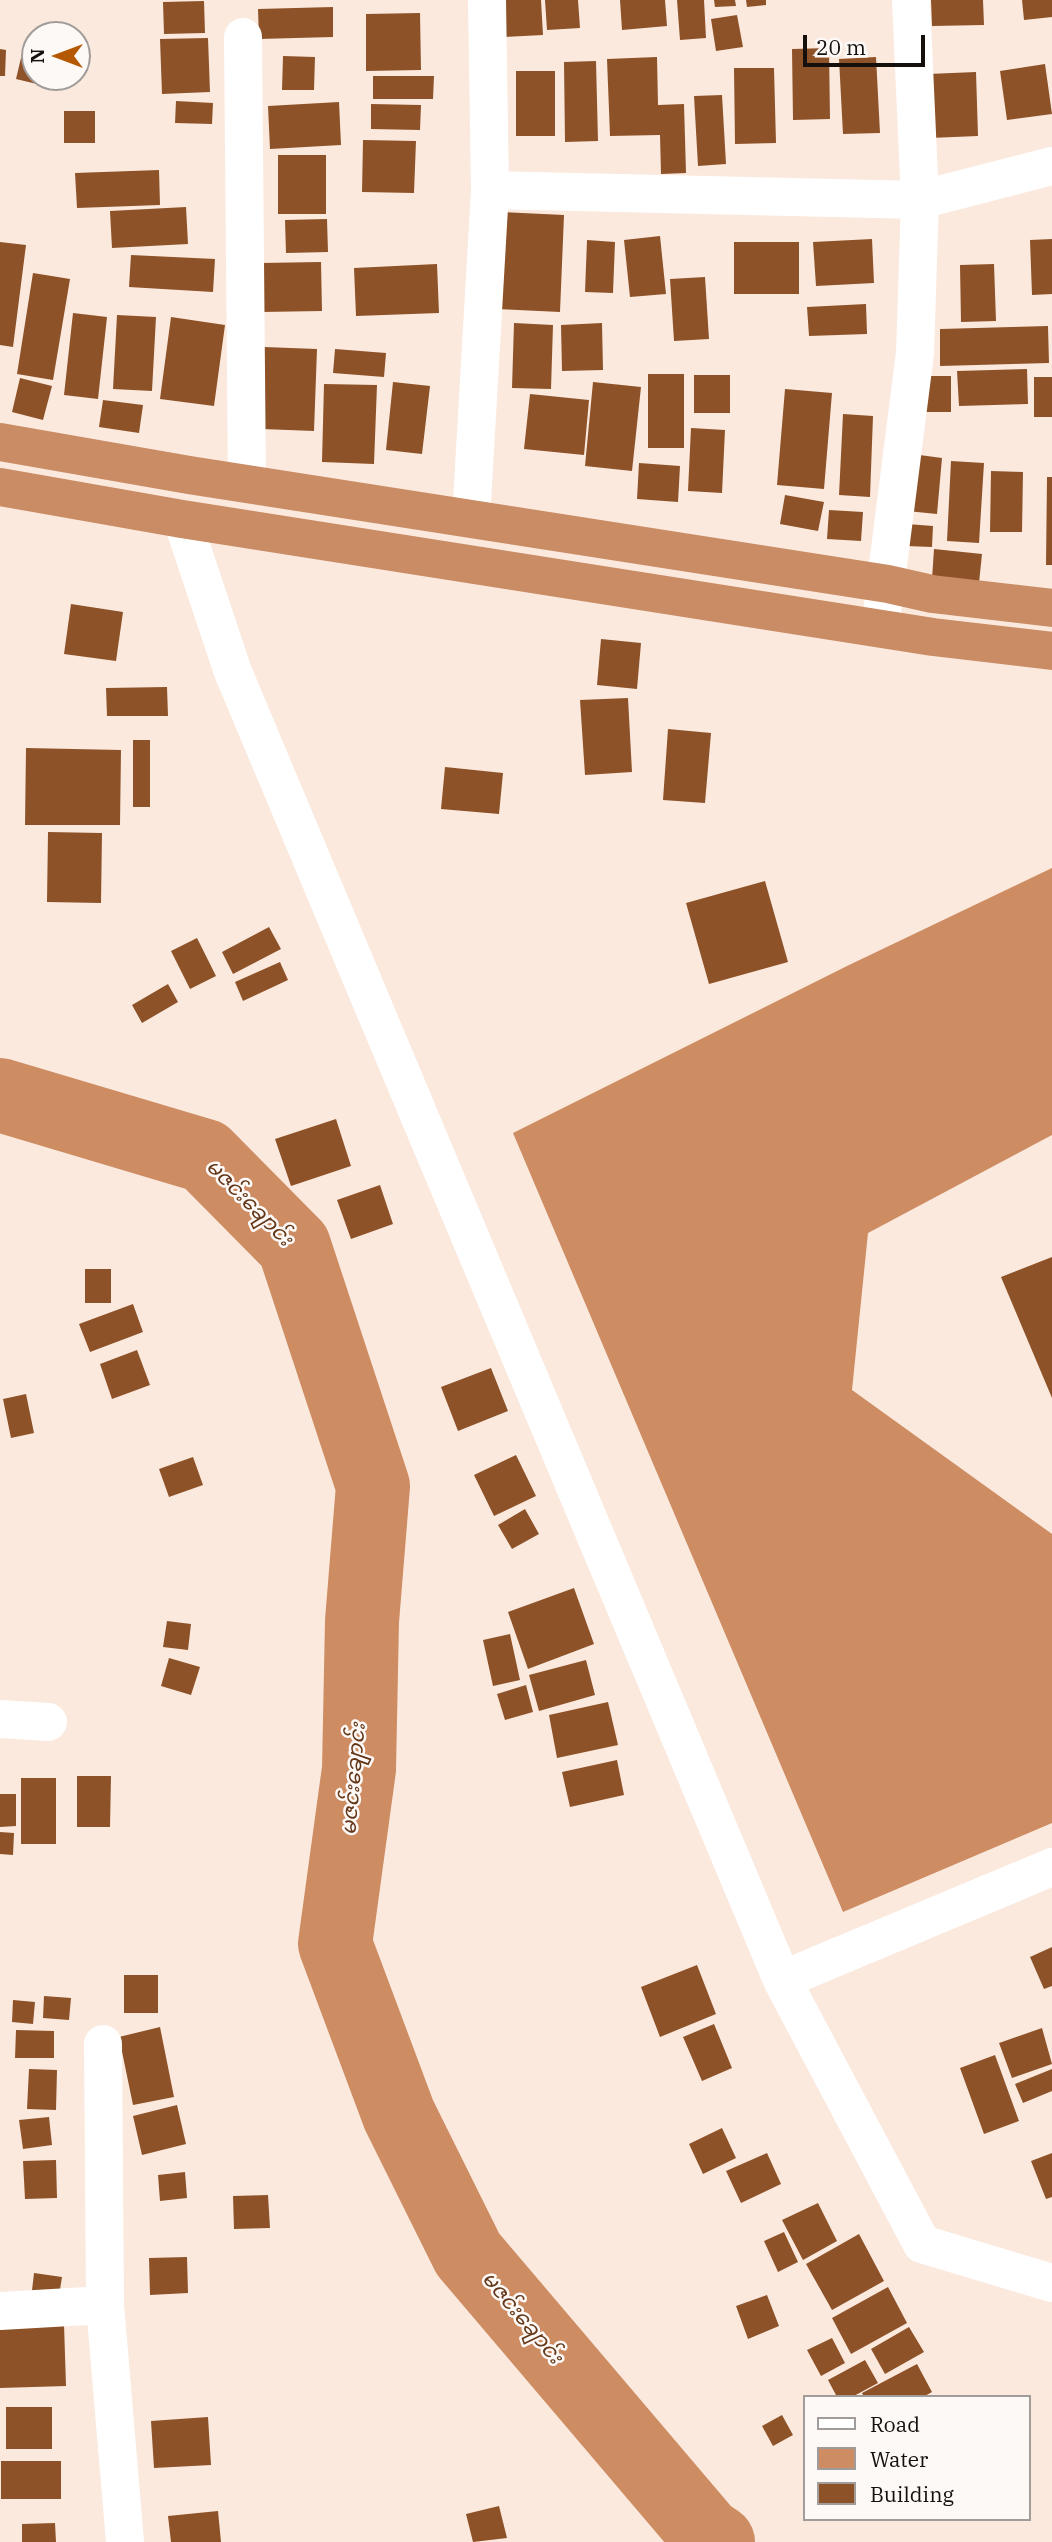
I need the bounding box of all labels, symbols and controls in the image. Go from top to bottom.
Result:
north arrow [21,21,91,91]
scale bar [807,21,930,65]
text: 20 m [816,33,866,61]
text: N [25,48,49,64]
water label: မဇင်းချောင်း [200,1154,298,1252]
water label: မဇင်းချောင်း [337,1722,371,1836]
water label: မဇင်းချောင်း [476,2267,568,2369]
legend [804,2395,1031,2521]
text: Road [870,2410,920,2438]
text: Water [870,2445,928,2473]
text: Building [870,2480,954,2508]

